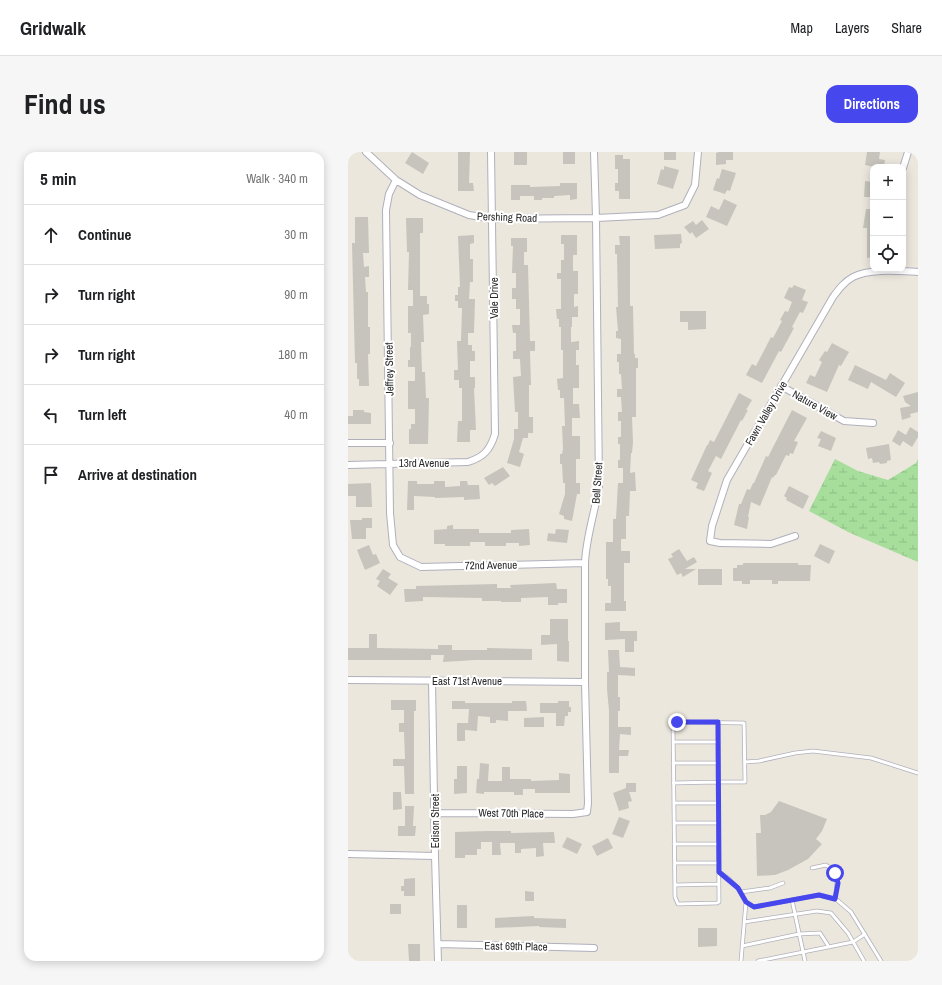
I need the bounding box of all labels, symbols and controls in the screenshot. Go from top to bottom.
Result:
text: Gridwalk [20,15,86,41]
text: Map [791,19,813,37]
text: Layers [835,19,869,37]
text: Share [891,19,922,37]
text: Find us [24,85,106,123]
button: Directions [826,85,918,123]
map controls [870,164,906,272]
button: + [870,164,906,200]
text: 5 min [40,167,76,190]
text: Walk · 340 m [246,170,308,187]
button: − [870,200,906,236]
street label: Pershing Road [477,209,537,225]
icon: ahead [40,224,62,246]
text: Continue [78,224,131,245]
text: 30 m [284,226,308,243]
button: locate [870,236,906,272]
street label: Vale Drive [487,277,501,319]
icon: right [40,284,62,306]
text: Turn right [78,284,135,305]
text: 90 m [284,286,308,303]
street label: Jeffrey Street [382,342,396,396]
icon: right [40,344,62,366]
text: Turn right [78,344,135,365]
text: 180 m [278,346,308,363]
street label: Fawn Valley Drive [742,378,790,448]
street label: Nature View [790,387,840,423]
icon: left [40,404,62,426]
text: Turn left [78,404,126,425]
text: 40 m [284,406,308,423]
street label: 13rd Avenue [399,456,449,470]
street label: Bell Street [589,461,605,504]
icon: arrive [40,464,62,486]
text: Arrive at destination [78,464,197,485]
street label: 72nd Avenue [465,558,517,572]
street label: East 71st Avenue [432,674,502,688]
route end [668,713,686,731]
street label: Edison Street [428,793,442,848]
street label: West 70th Place [478,805,544,821]
route start [826,864,844,882]
street label: East 69th Place [484,938,548,954]

